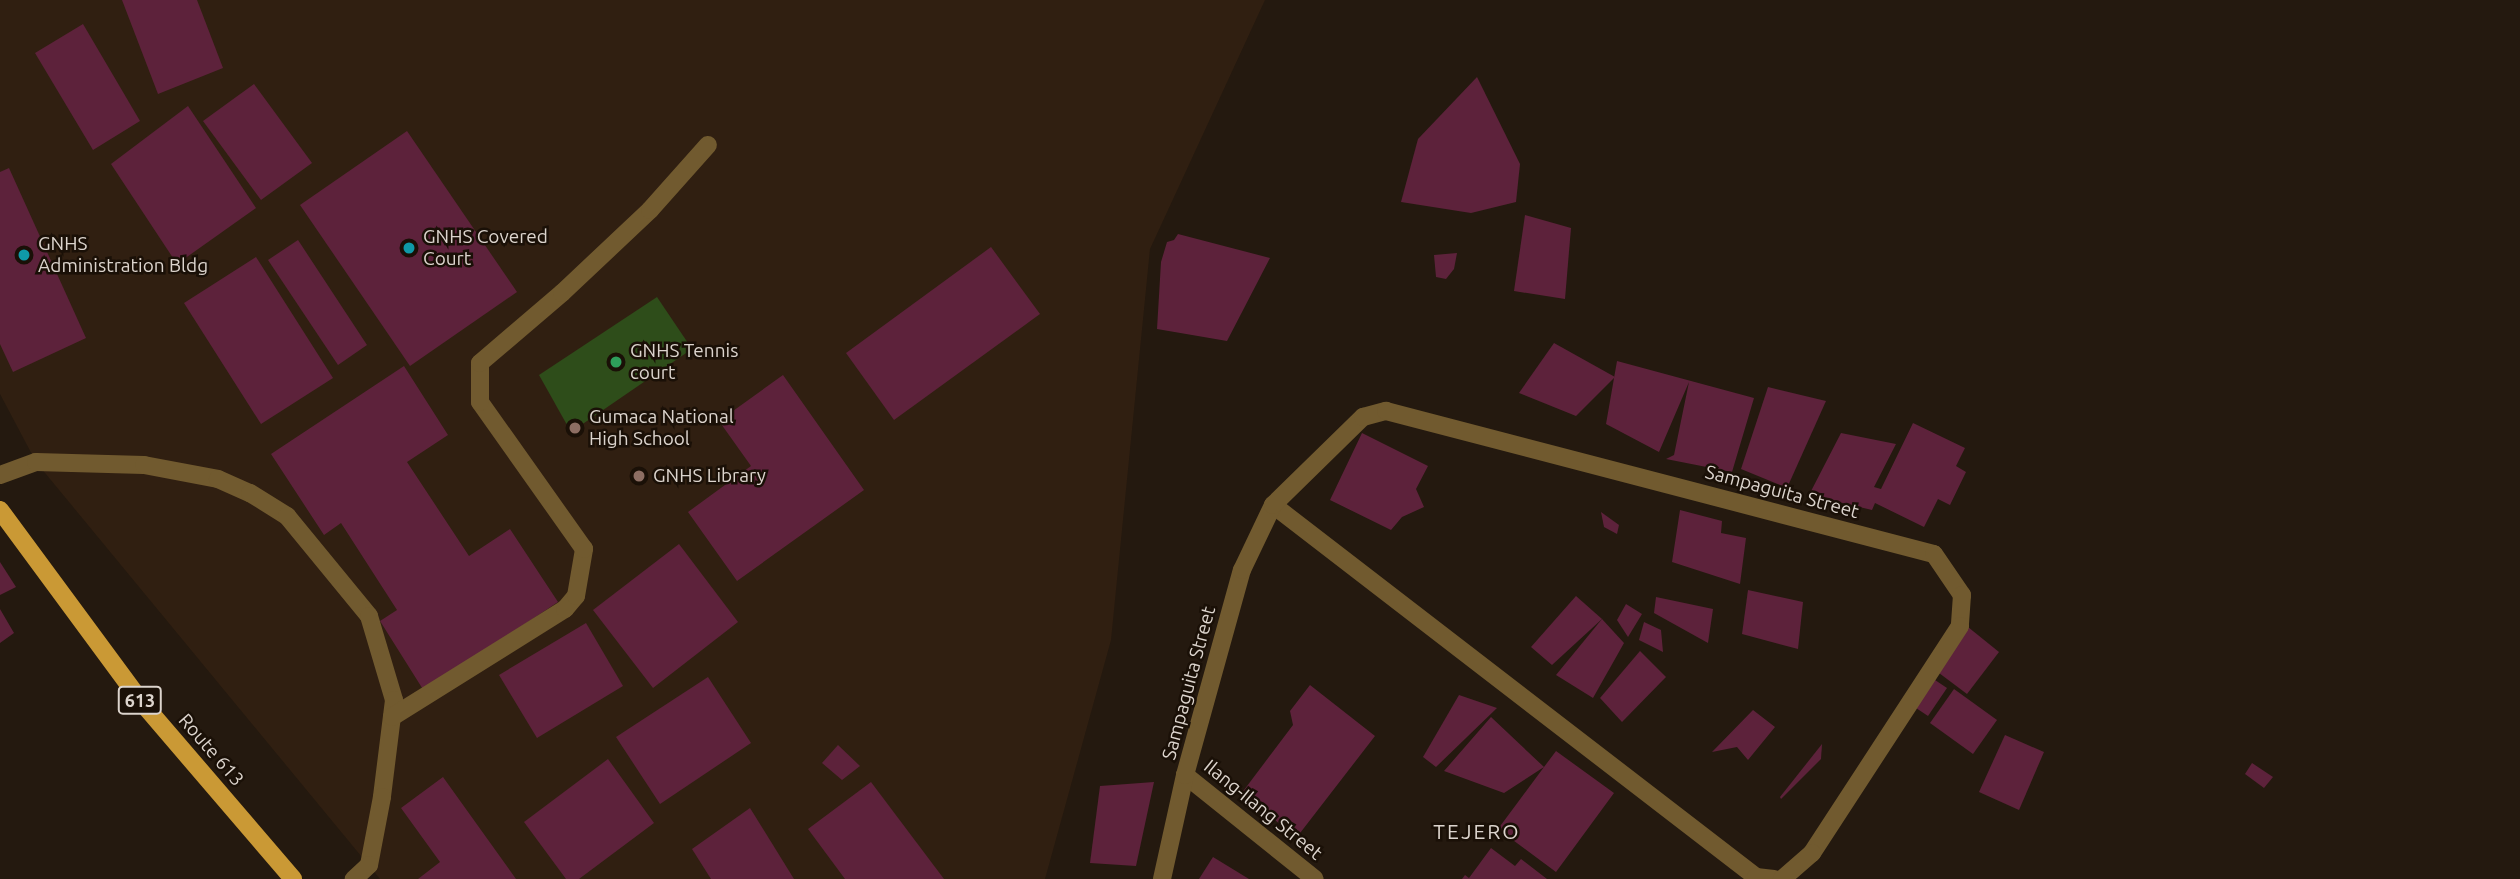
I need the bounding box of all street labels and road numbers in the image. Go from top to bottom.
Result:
street label: Sampaguita Street [1703,461,1861,523]
street label: Sampaguita Street [1158,604,1220,762]
road number: 613 [117,686,163,714]
street label: Route 613 [173,709,249,791]
street label: Ilang-Ilang Street [1199,755,1327,865]

